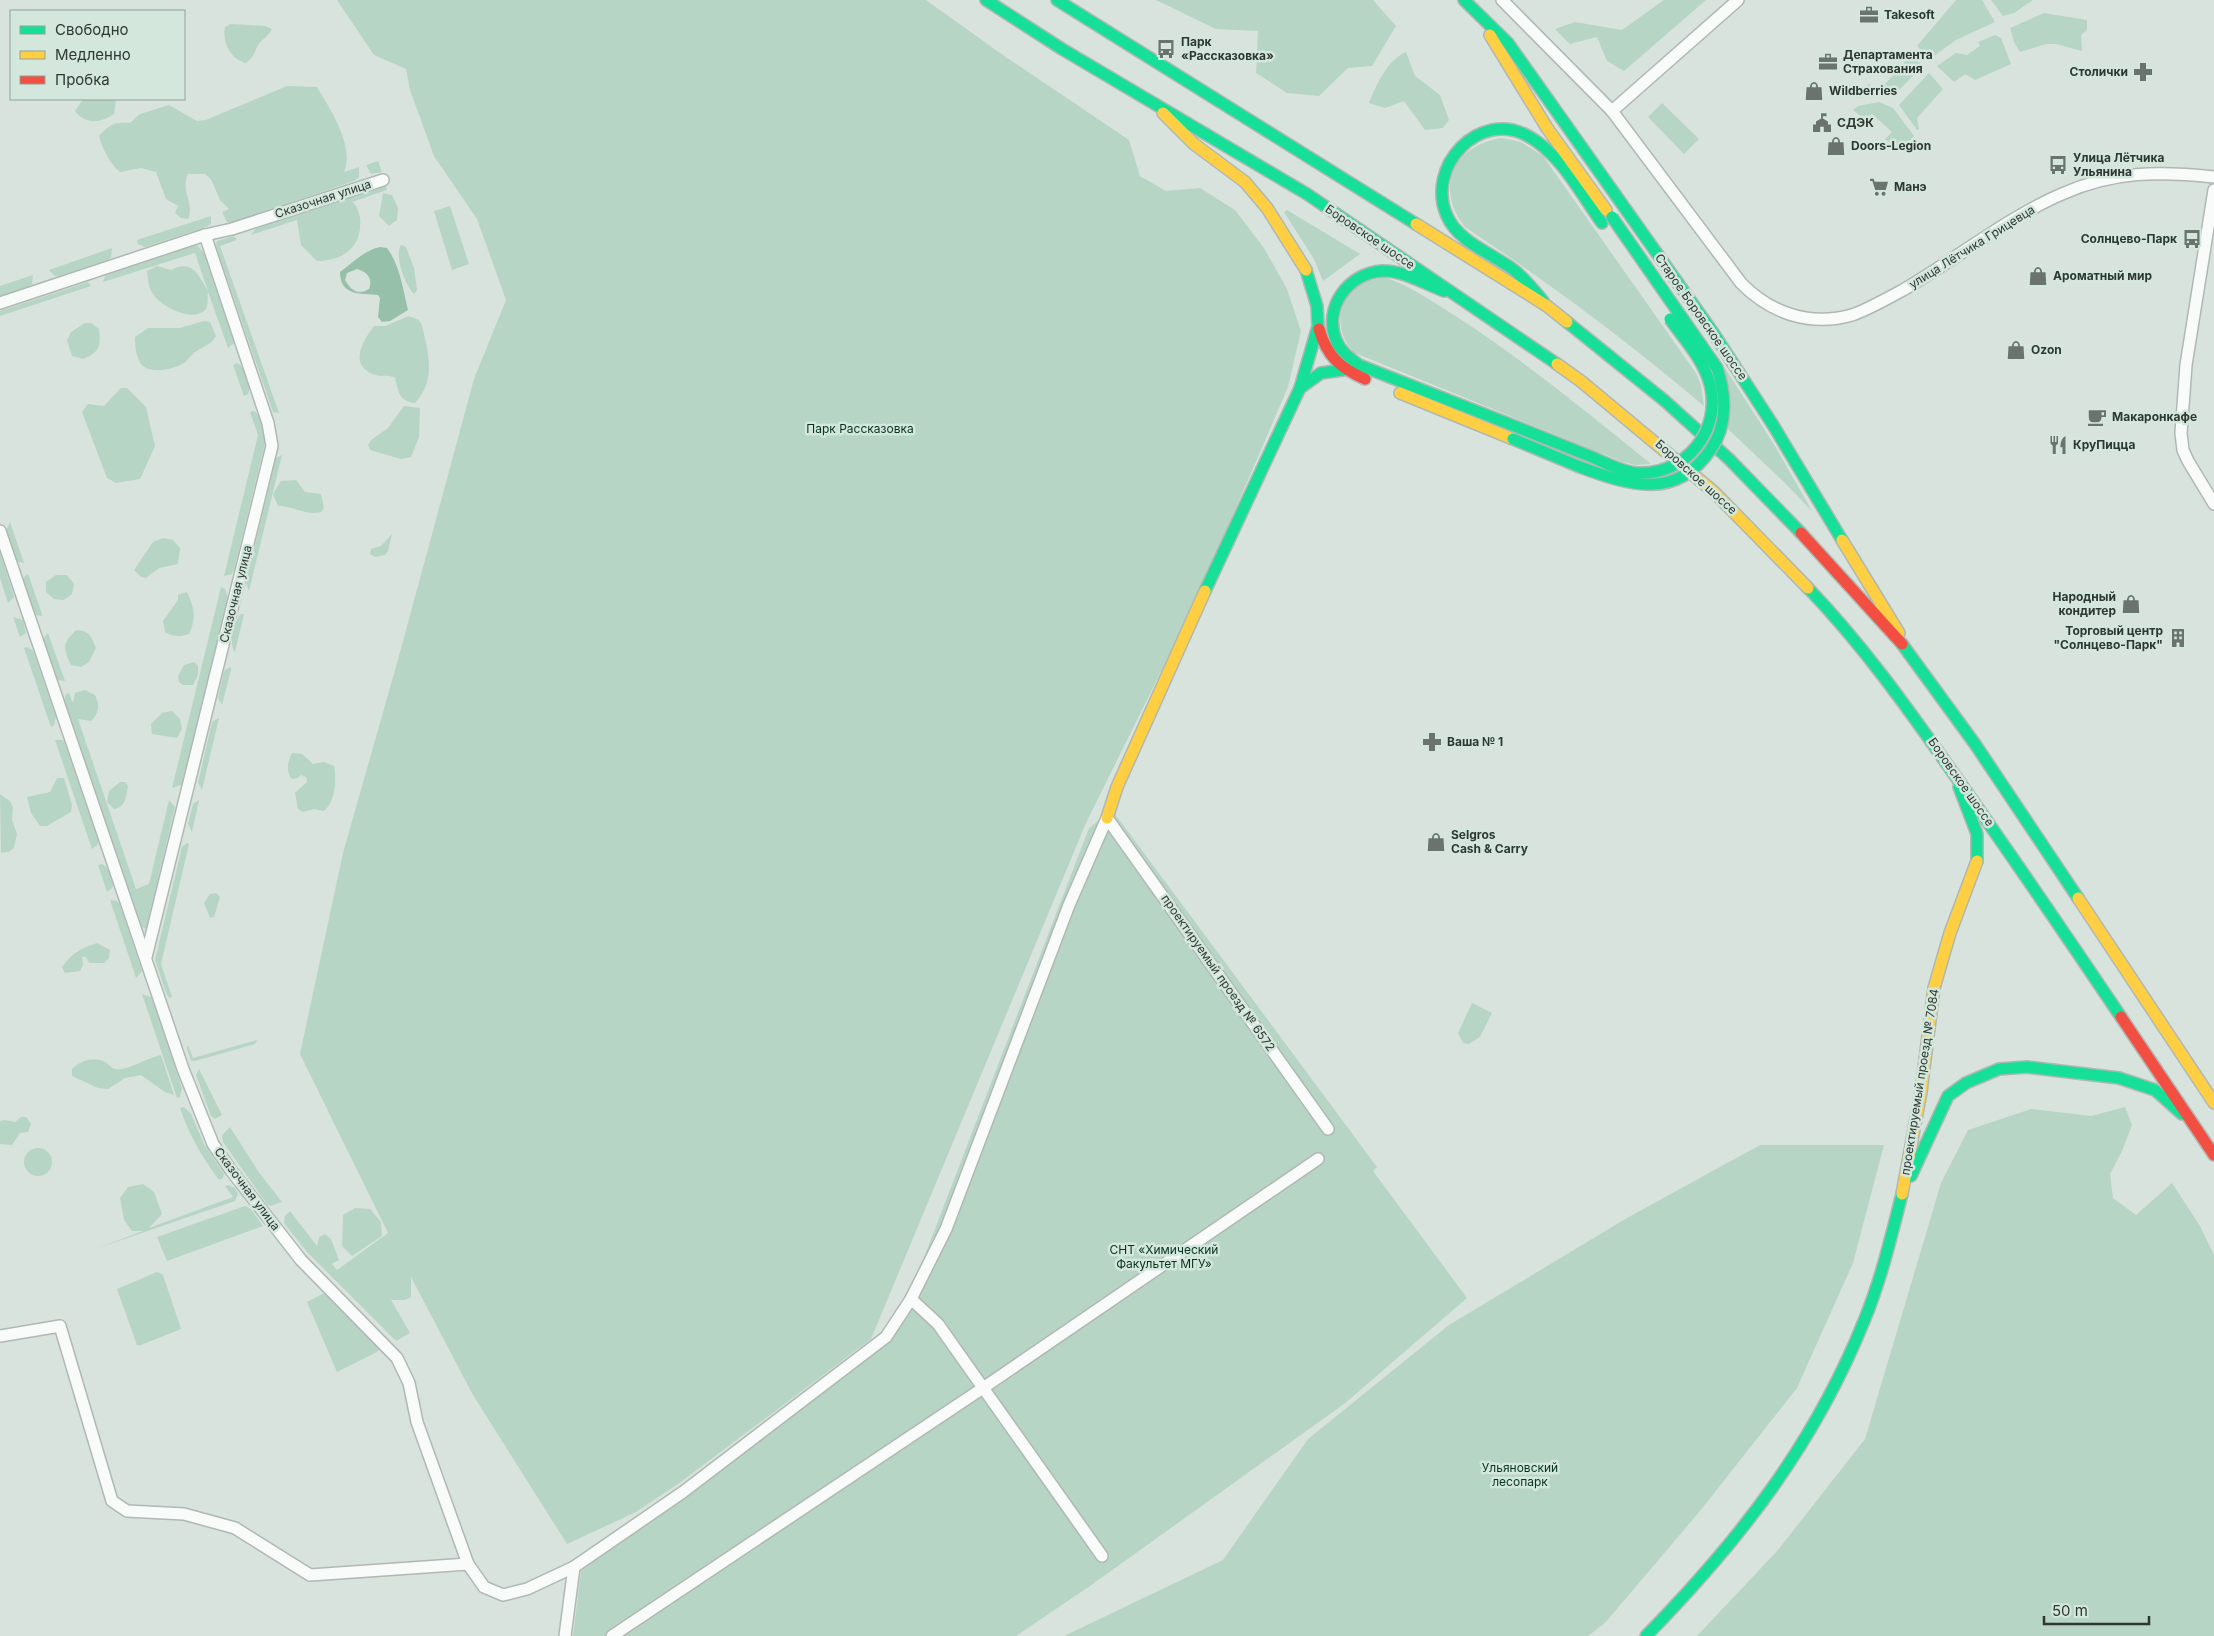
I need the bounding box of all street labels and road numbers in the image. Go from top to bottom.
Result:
street label: Сказочная улица [273,176,373,221]
street label: Боровское шоссе [1323,201,1418,272]
street label: улица Лётчика Грицевца [1906,202,2037,291]
street label: Старое Боровское шоссе [1652,251,1751,383]
street label: Боровское шоссе [1652,436,1740,517]
street label: Сказочная улица [216,543,255,644]
street label: Боровское шоссе [1925,735,1998,829]
street label: проектируемый проезд № 6572 [1158,891,1278,1054]
street label: проектируемый проезд № 7084 [1897,987,1942,1176]
street label: Сказочная улица [211,1144,284,1233]

